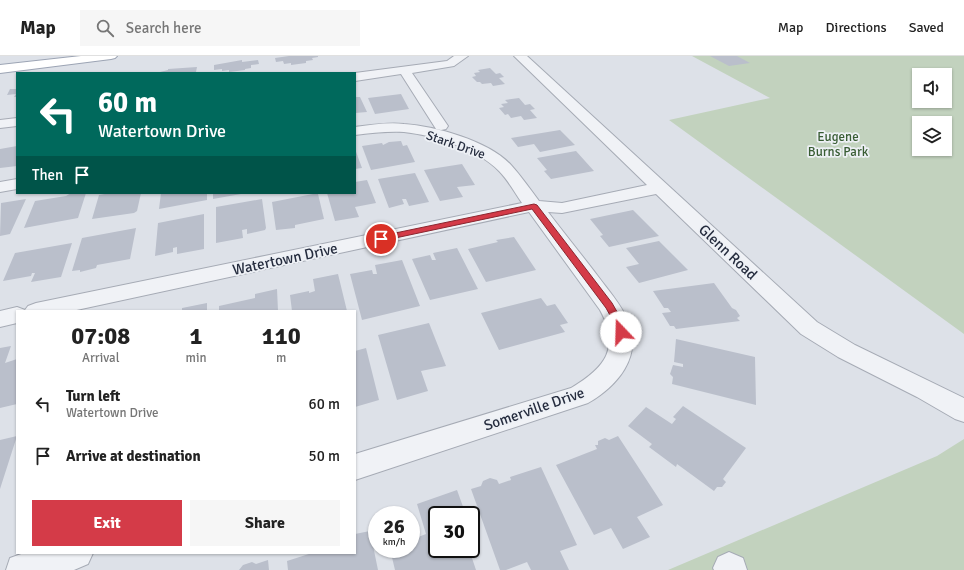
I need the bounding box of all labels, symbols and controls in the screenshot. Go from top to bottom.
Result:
search box [80,10,360,46]
text: Map [20,16,56,40]
icon: search [94,17,116,39]
text: Search here [126,19,201,37]
text: Map [778,19,804,36]
text: Directions [826,19,887,36]
text: Saved [909,19,944,36]
map controls [912,68,952,156]
button: sound [912,68,952,108]
text: 60 m [98,86,157,120]
icon: left [32,88,84,140]
button: layers [912,116,952,156]
text: Watertown Drive [98,120,226,142]
street label: Stark Drive [424,127,487,163]
park label: Eugene Burns Park [808,129,869,160]
icon: arrive [71,164,93,186]
text: Then [32,166,63,184]
street label: Glenn Road [695,220,761,284]
pin [364,222,398,256]
icon: arrive [370,228,392,250]
street label: Watertown Drive [231,239,339,279]
position arrow [600,311,642,353]
text: 07:08 [71,321,130,351]
text: 1 [190,321,202,351]
text: 110 [262,321,301,351]
text: Arrival [82,350,119,366]
text: min [186,350,207,366]
text: m [276,350,286,366]
street label: Somerville Drive [481,383,587,435]
text: Turn left [66,387,120,405]
icon: left [32,393,54,415]
text: 60 m [309,395,340,413]
text: Watertown Drive [66,405,159,421]
icon: arrive [32,445,54,467]
text: Arrive at destination [66,447,201,465]
text: 50 m [309,447,340,465]
button: Exit [32,500,182,546]
button: Share [190,500,340,546]
speed limit sign: 30 [428,506,480,558]
text: 26 [383,514,405,539]
text: km/h [383,536,405,548]

